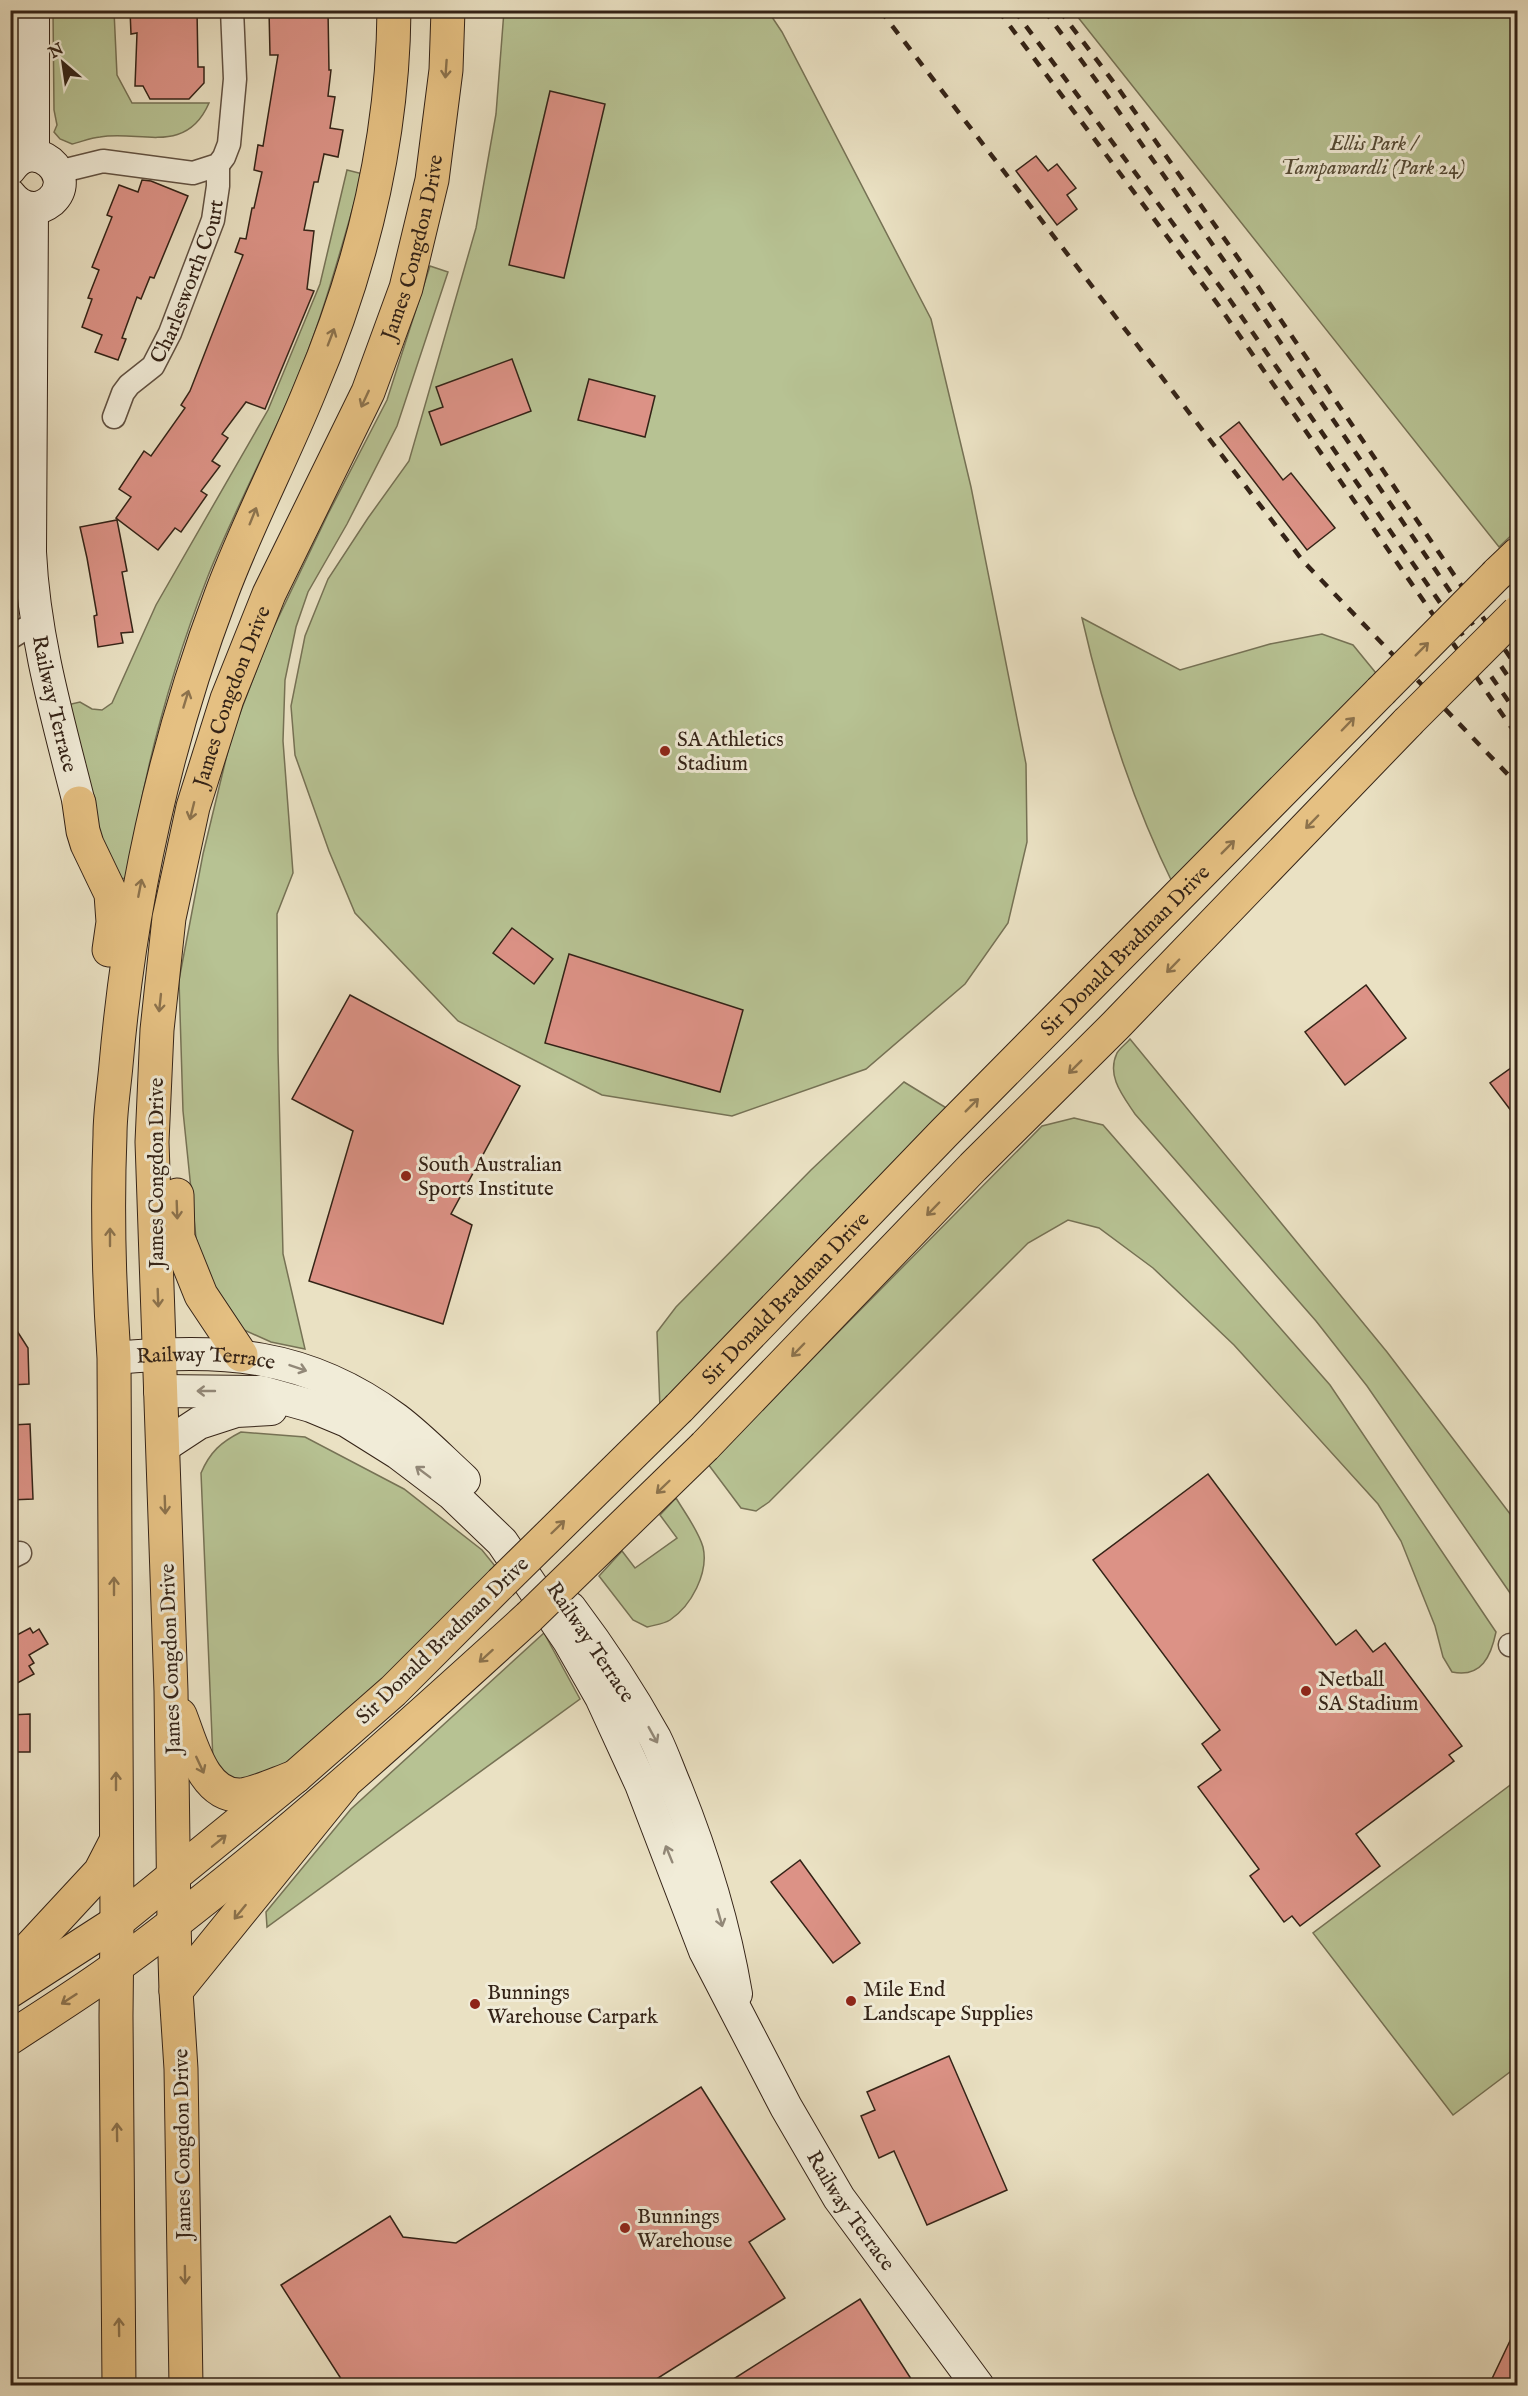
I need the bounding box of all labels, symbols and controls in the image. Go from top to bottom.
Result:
north arrow [33,33,93,93]
text: N [45,39,68,64]
one-way arrow [440,58,451,78]
park label: Ellis Park / Tampawardli (Park 24) [1281,131,1465,182]
street label: James Congdon Drive [375,153,450,346]
street label: Charlesworth Court [145,198,231,368]
one-way arrow [326,328,337,347]
one-way arrow [358,390,370,408]
one-way arrow [248,507,259,526]
street label: James Congdon Drive [187,602,278,793]
street label: Railway Terrace [25,633,83,776]
one-way arrow [1415,642,1430,657]
one-way arrow [181,690,192,709]
one-way arrow [1341,717,1356,732]
place label: SA Athletics Stadium [677,727,784,778]
marker: SA Athletics Stadium [658,744,672,758]
one-way arrow [186,801,198,820]
one-way arrow [1305,814,1319,829]
one-way arrow [1220,839,1235,854]
street label: Sir Donald Bradman Drive [1035,860,1217,1043]
one-way arrow [135,879,146,899]
one-way arrow [1165,959,1180,974]
one-way arrow [154,992,165,1012]
one-way arrow [1067,1059,1082,1074]
street label: James Congdon Drive [144,1077,171,1270]
one-way arrow [965,1098,980,1113]
place label: South Australian Sports Institute [418,1152,562,1203]
marker: South Australian Sports Institute [399,1169,413,1183]
one-way arrow [172,1200,183,1220]
one-way arrow [926,1202,940,1217]
street label: Sir Donald Bradman Drive [697,1206,876,1391]
one-way arrow [104,1227,116,1247]
one-way arrow [152,1287,163,1307]
street label: Railway Terrace [135,1342,278,1377]
one-way arrow [791,1342,805,1357]
one-way arrow [288,1363,307,1374]
one-way arrow [197,1385,217,1397]
one-way arrow [415,1466,431,1478]
one-way arrow [656,1480,671,1494]
one-way arrow [160,1494,171,1514]
one-way arrow [550,1520,565,1534]
street label: Sir Donald Bradman Drive [351,1551,536,1731]
street label: James Congdon Drive [155,1563,188,1757]
one-way arrow [109,1577,120,1597]
street label: Railway Terrace [539,1577,640,1709]
one-way arrow [478,1649,493,1663]
place label: Netball SA Stadium [1318,1667,1418,1718]
marker: Netball SA Stadium [1299,1684,1313,1698]
one-way arrow [647,1726,659,1743]
one-way arrow [194,1755,206,1773]
one-way arrow [110,1772,122,1792]
one-way arrow [210,1834,226,1847]
one-way arrow [663,1846,674,1864]
one-way arrow [233,1904,246,1920]
one-way arrow [715,1908,726,1927]
place label: Mile End Landscape Supplies [863,1977,1033,2028]
place label: Bunnings Warehouse Carpark [487,1980,659,2031]
one-way arrow [61,1994,78,2006]
marker: Mile End Landscape Supplies [844,1994,858,2008]
marker: Bunnings Warehouse Carpark [468,1997,482,2011]
street label: James Congdon Drive [168,2048,199,2242]
one-way arrow [111,2123,123,2143]
street label: Railway Terrace [799,2146,901,2277]
place label: Bunnings Warehouse [637,2204,733,2255]
marker: Bunnings Warehouse [618,2221,632,2235]
one-way arrow [179,2264,191,2284]
one-way arrow [113,2318,125,2338]

